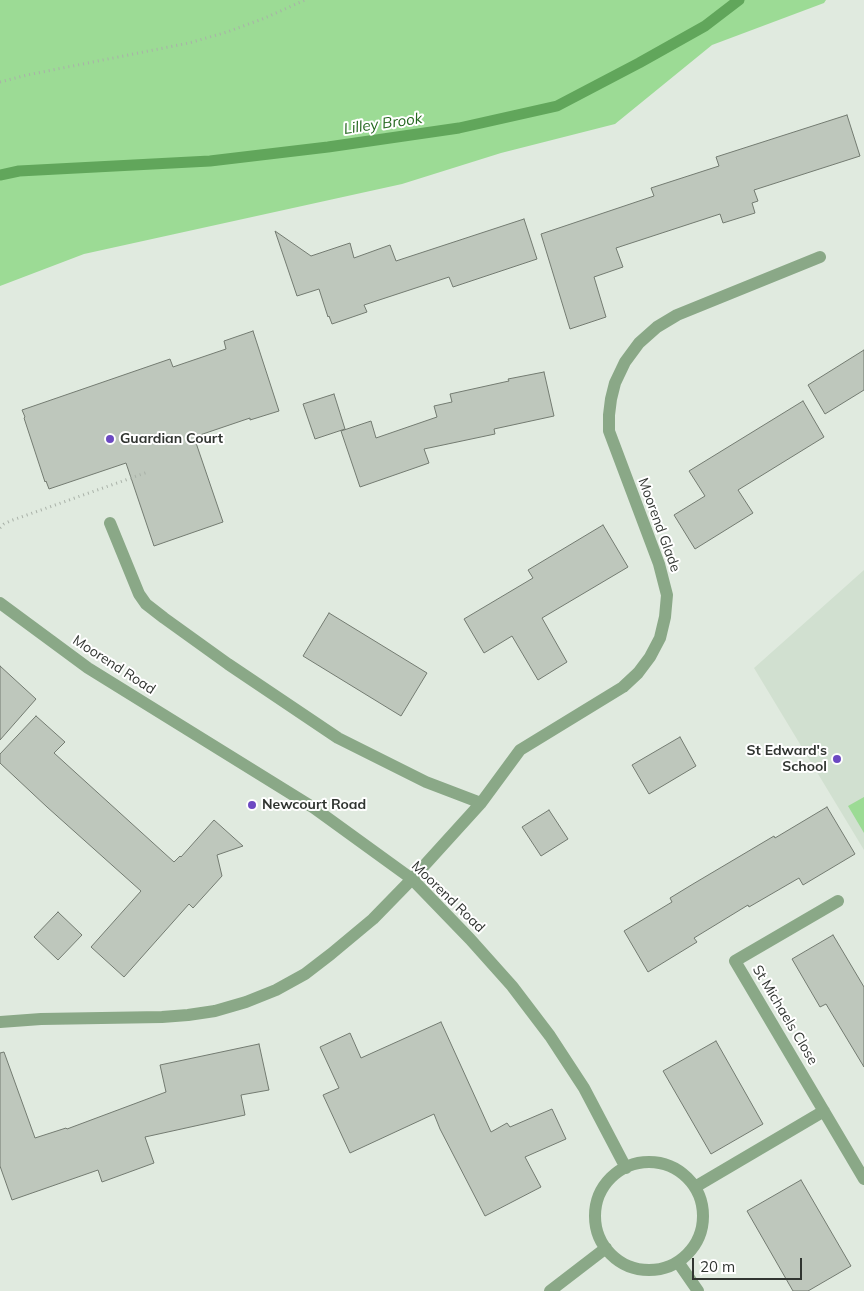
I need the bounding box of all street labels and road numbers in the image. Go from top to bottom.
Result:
street label: Moorend Glade [634,476,684,574]
street label: Moorend Road [70,632,158,698]
street label: Moorend Road [408,858,488,936]
street label: St Michaels Close [749,962,821,1068]

